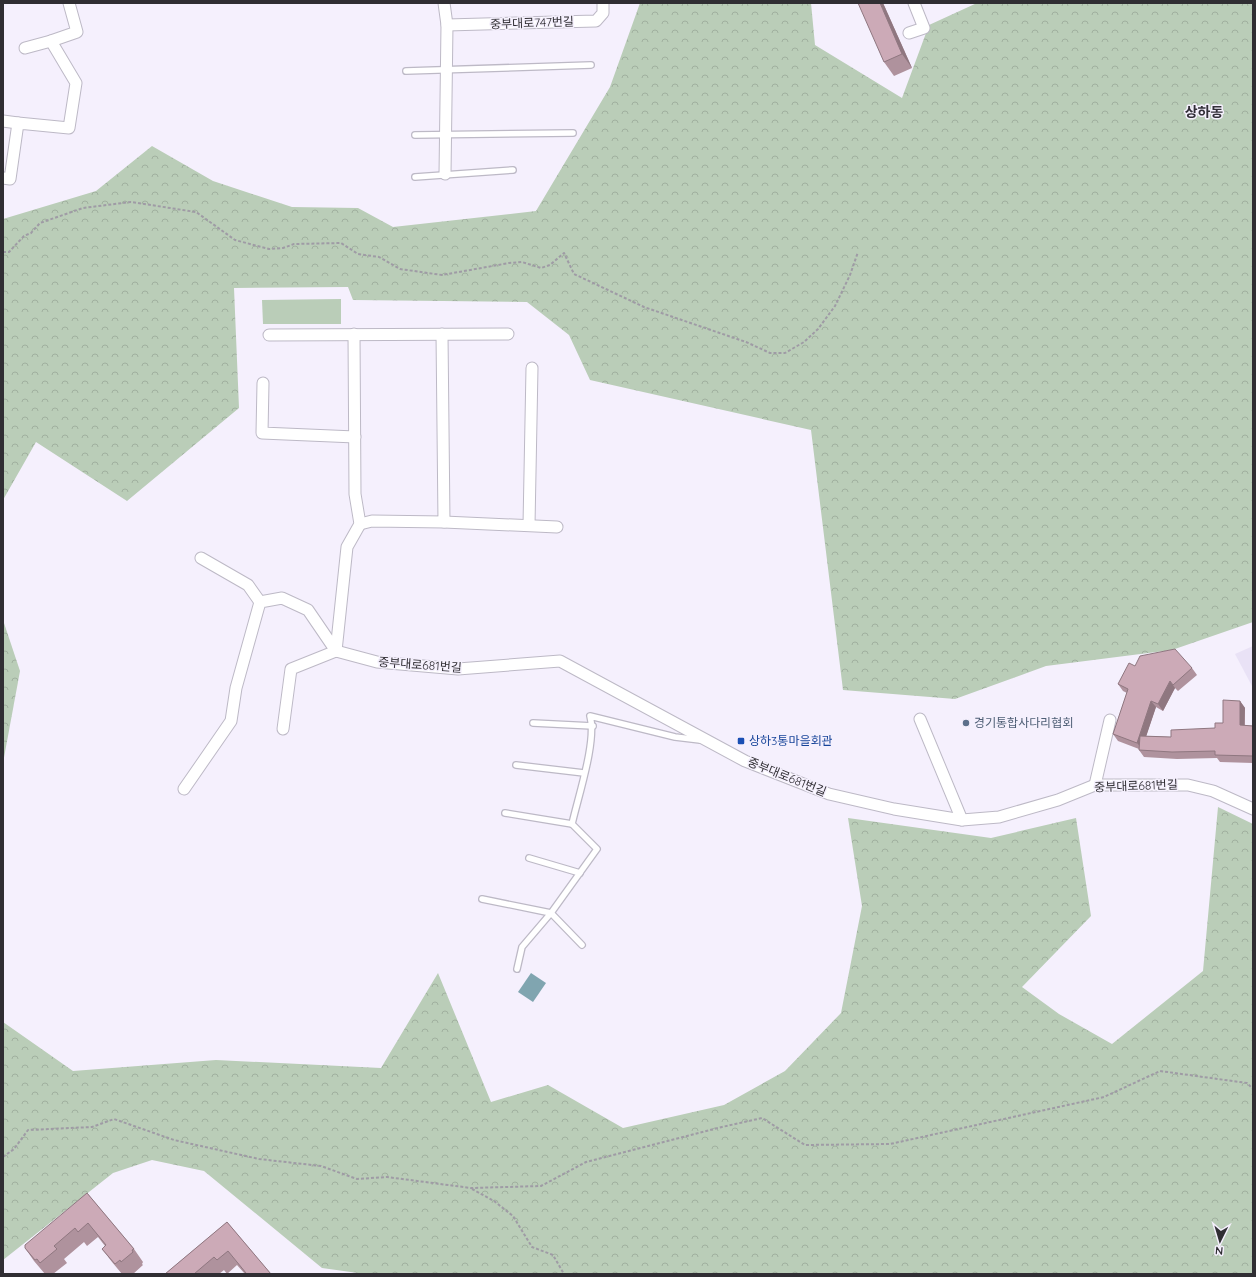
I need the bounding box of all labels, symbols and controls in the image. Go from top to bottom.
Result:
street label: 중부대로747번길 [490,14,574,31]
district label: 상하동 [1185,103,1223,121]
street label: 중부대로681번길 [378,654,462,675]
place label: 경기통합사다리협회 [974,715,1073,730]
marker: 경기통합사다리협회 [961,718,971,728]
place label: 상하3통마을회관 [749,733,833,748]
marker: 상하3통마을회관 [736,736,746,746]
street label: 중부대로681번길 [746,754,829,799]
street label: 중부대로681번길 [1094,777,1178,794]
north arrow [1200,1221,1240,1261]
text: N [1214,1244,1224,1258]

